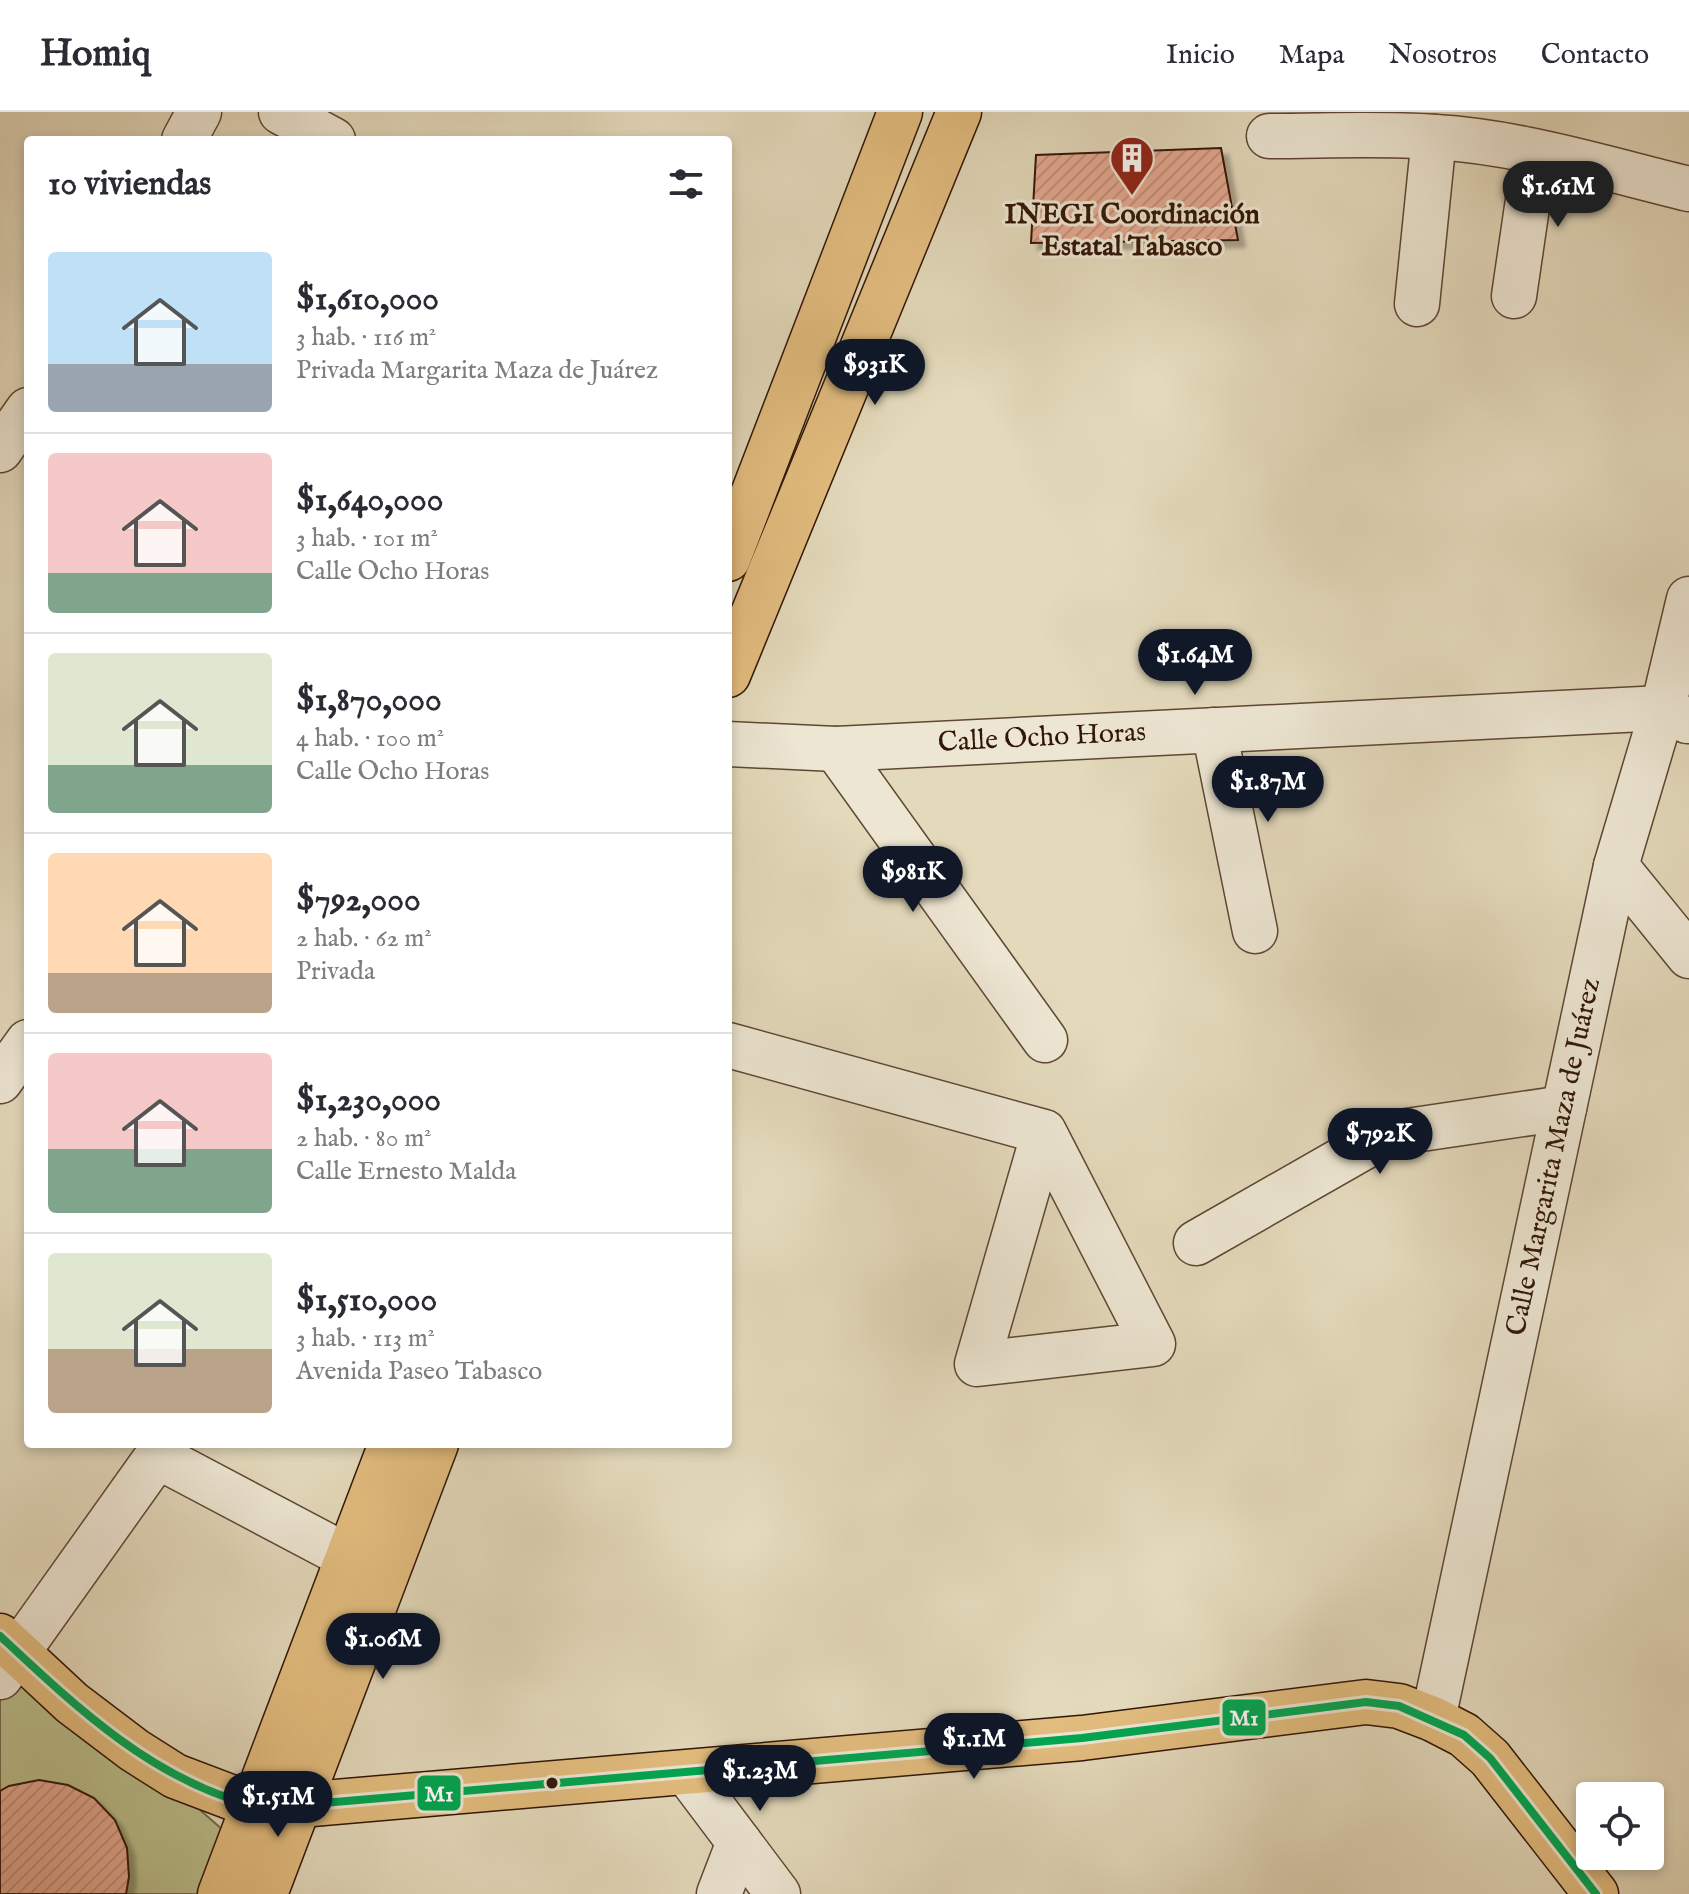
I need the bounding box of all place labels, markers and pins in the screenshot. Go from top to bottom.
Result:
building icon: INEGI Coordinación Estatal Tabasco [1108,134,1156,197]
pin: $1.61M [1493,161,1623,229]
place label: INEGI Coordinación Estatal Tabasco [1004,198,1260,265]
pin: $931K [819,339,931,407]
pin: $1.64M [1130,629,1260,697]
pin: $1.87M [1203,756,1333,824]
pin: $981K [857,846,969,914]
pin: $792K [1324,1108,1436,1176]
pin: $1.06M [318,1613,448,1681]
pin: $1.1M [918,1713,1030,1781]
pin: $1.23M [695,1745,825,1813]
pin: $1.51M [213,1771,343,1839]
unlabelled marker [544,1775,560,1791]

